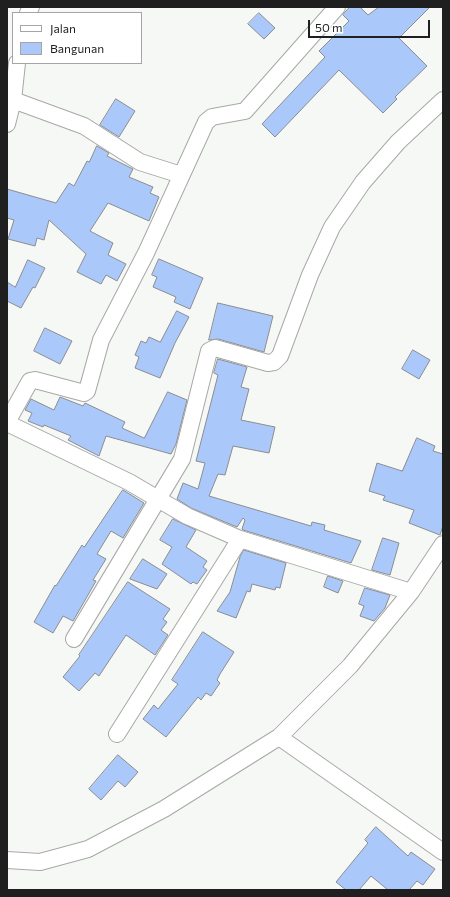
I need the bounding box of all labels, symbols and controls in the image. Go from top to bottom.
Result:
legend [12,12,142,64]
scale bar [310,12,432,38]
text: 50 m [315,20,343,34]
text: Jalan [50,21,76,35]
text: Bangunan [50,41,104,55]

